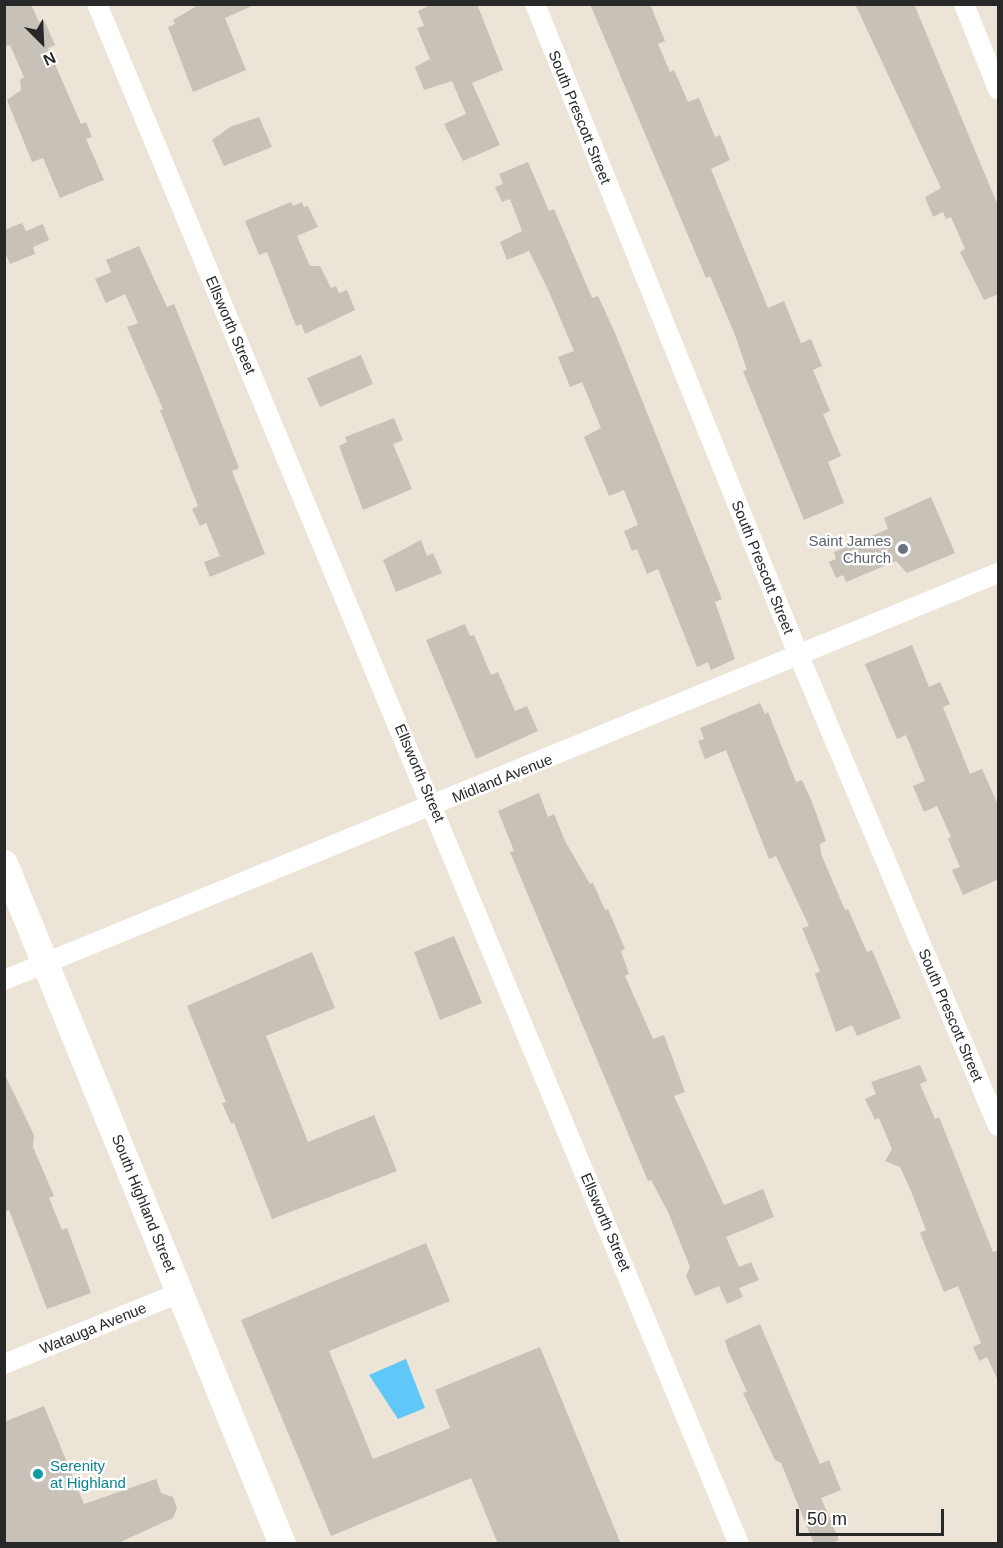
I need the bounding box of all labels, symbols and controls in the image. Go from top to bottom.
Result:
north arrow [12,12,72,72]
street label: South Prescott Street [545,48,615,186]
text: N [41,49,58,69]
street label: Ellsworth Street [202,273,260,377]
street label: South Prescott Street [728,498,798,636]
place label: Saint James Church [808,531,891,566]
marker: Saint James Church [896,542,910,556]
street label: Ellsworth Street [391,721,449,825]
street label: Midland Avenue [449,750,555,806]
street label: South Prescott Street [915,946,987,1084]
street label: South Highland Street [108,1132,180,1274]
street label: Ellsworth Street [577,1170,635,1274]
street label: Watauga Avenue [37,1298,149,1358]
place label: Serenity at Highland [50,1456,126,1491]
marker: Serenity at Highland [31,1467,45,1481]
scale bar [799,1497,948,1535]
text: 50 m [807,1509,847,1529]

